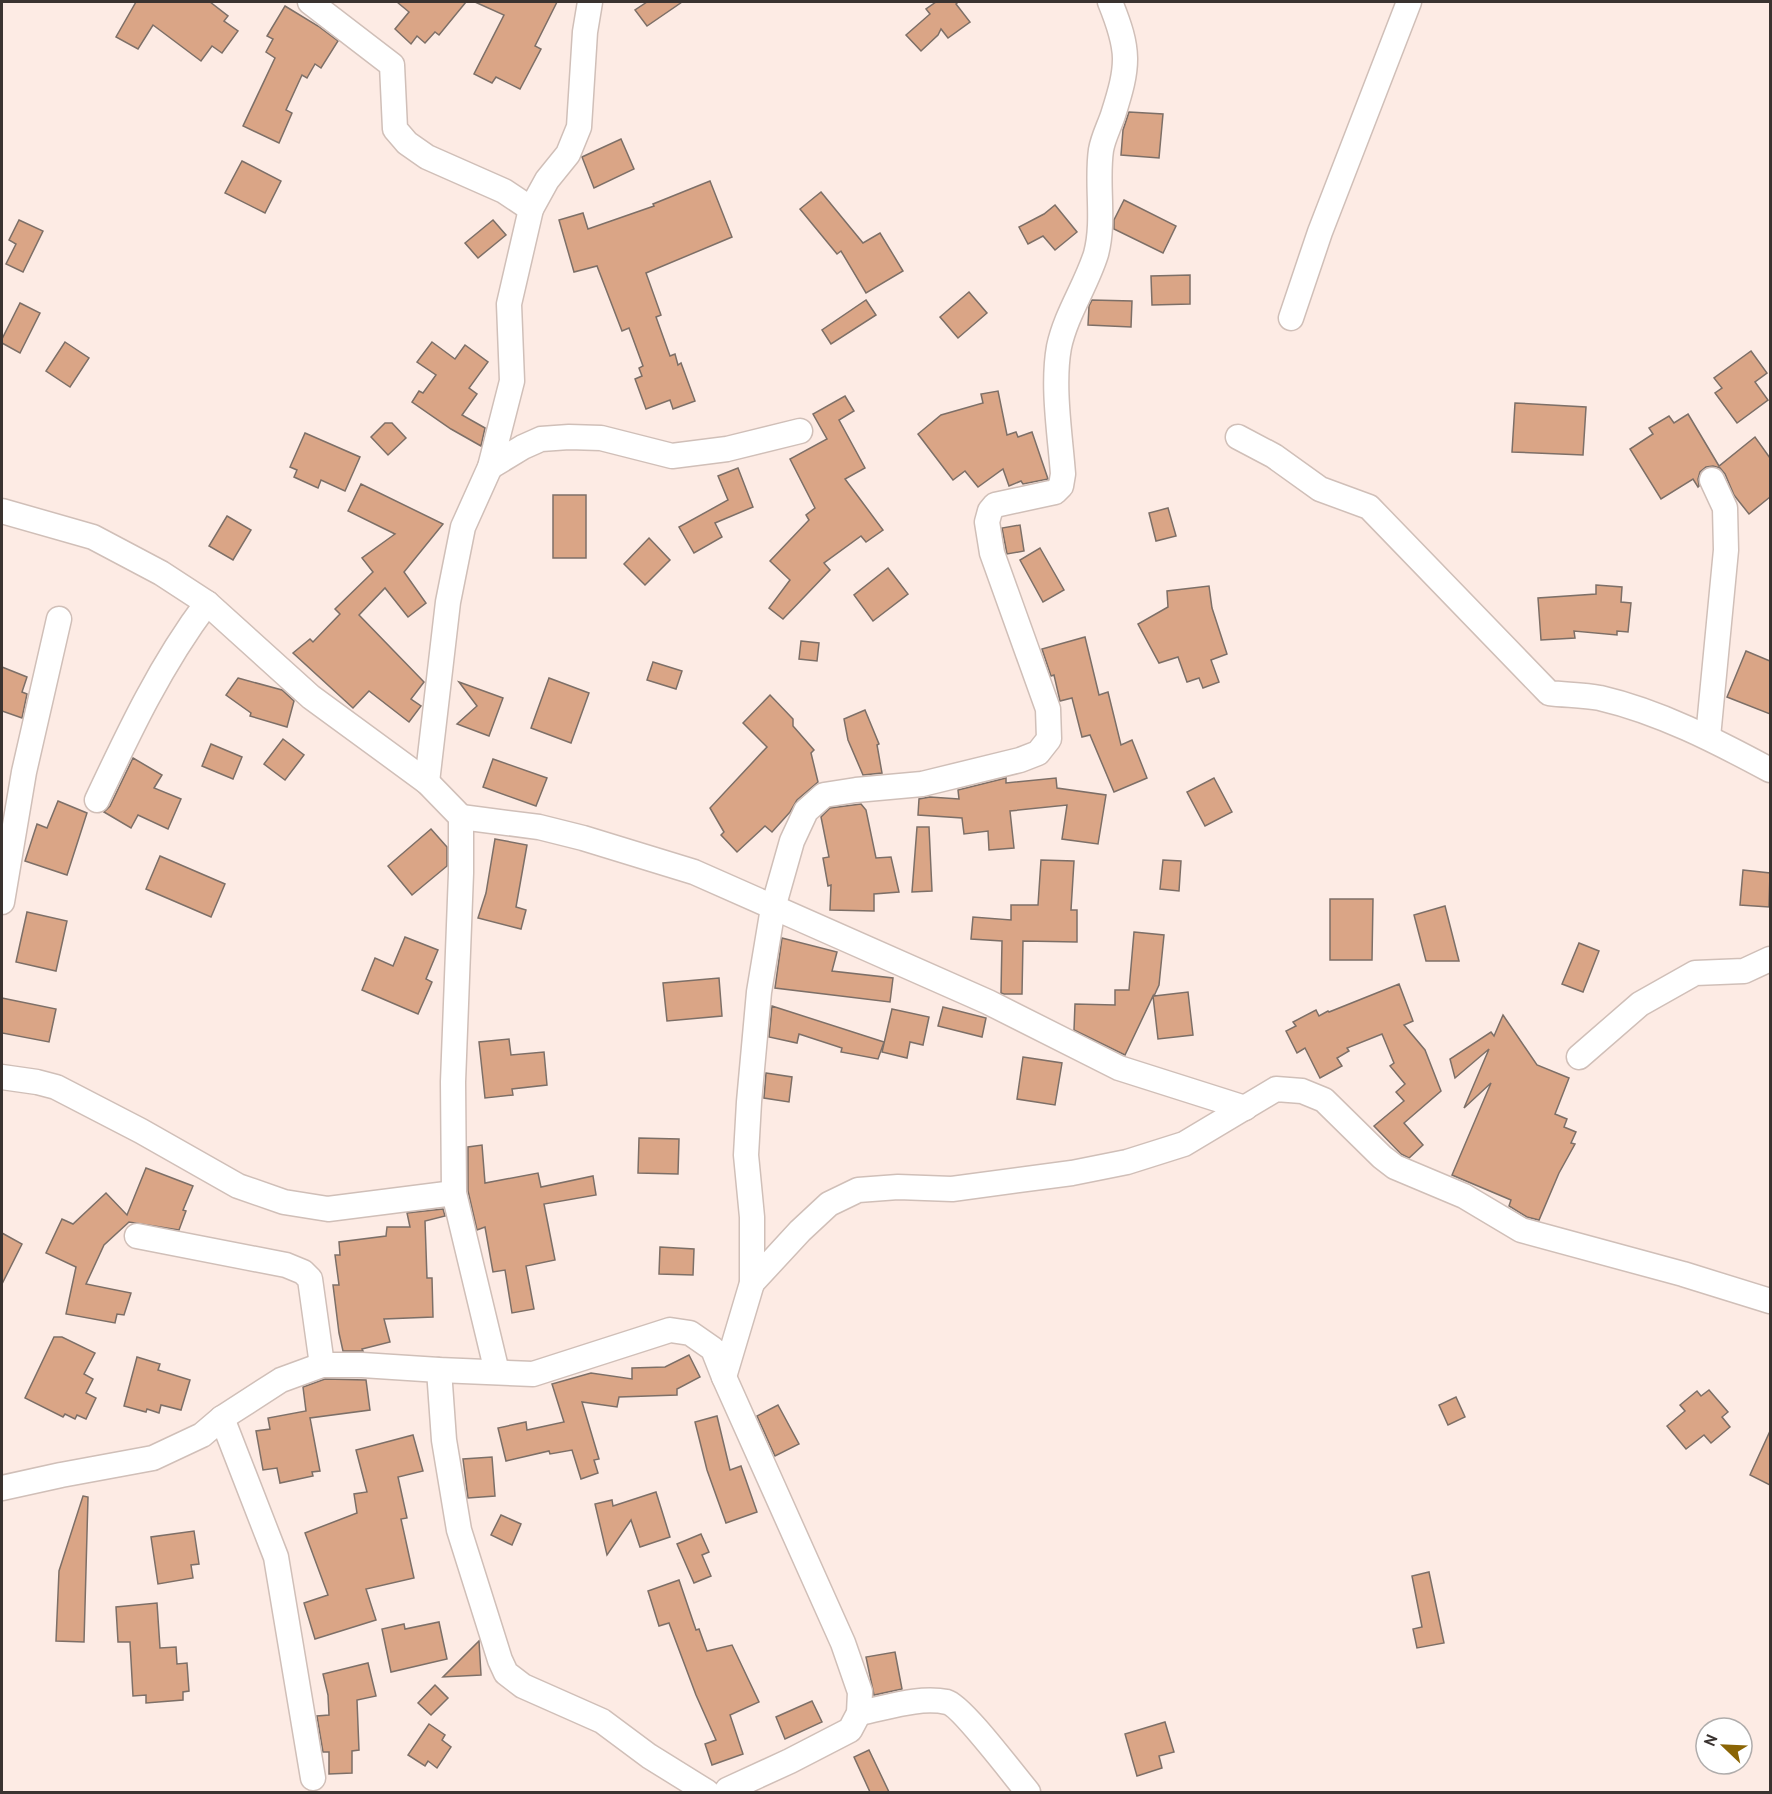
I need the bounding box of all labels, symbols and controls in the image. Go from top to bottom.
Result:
north arrow [1694,1716,1754,1776]
text: N [1699,1731,1721,1749]

